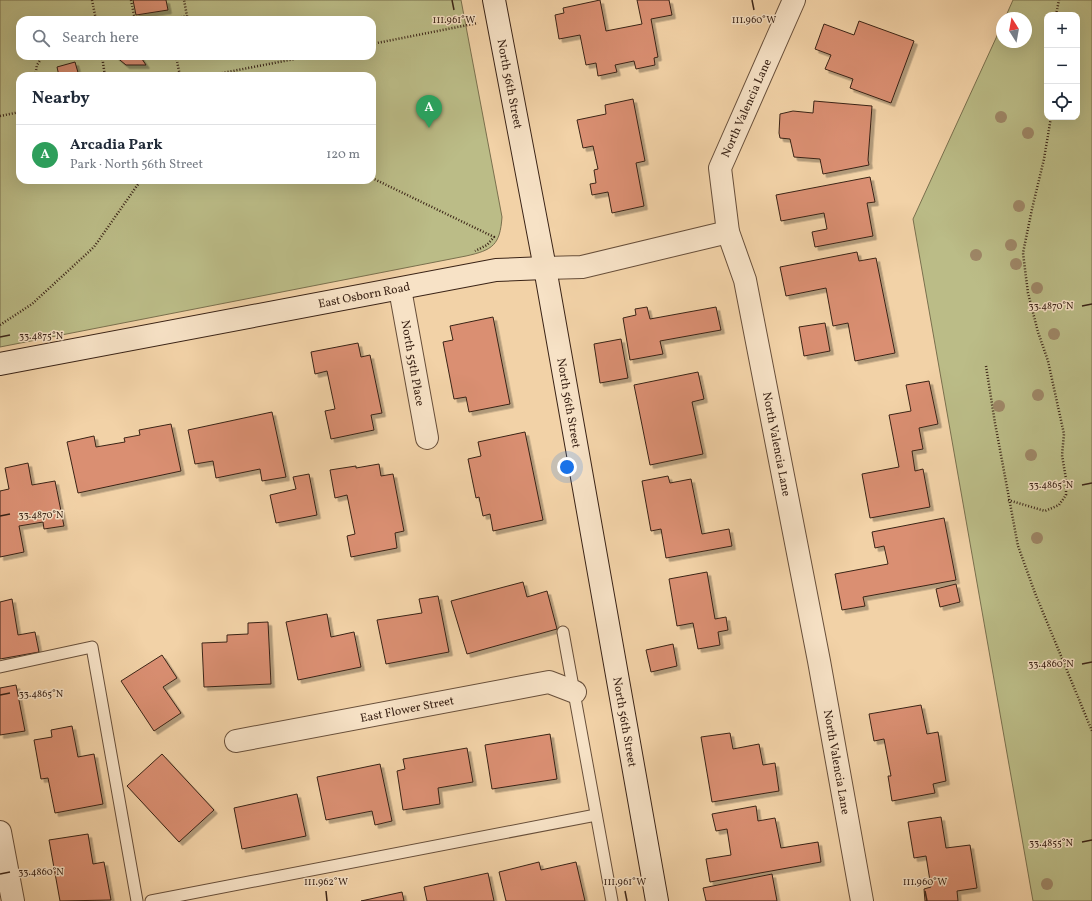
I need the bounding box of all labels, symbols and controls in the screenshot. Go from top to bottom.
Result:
north arrow [996,12,1032,48]
map controls [1044,12,1080,120]
button: + [1044,12,1080,48]
text: 111.961°W [433,13,475,27]
text: 111.960°W [732,13,776,27]
search box [16,16,376,60]
icon: search [30,27,52,49]
text: Search here [62,28,139,49]
street label: North 56th Street [492,38,526,130]
button: − [1044,48,1080,84]
street label: North Valencia Lane [718,56,776,160]
button: locate [1044,84,1080,120]
text: Nearby [32,87,90,110]
pin: A [416,95,442,128]
text: Arcadia Park [70,135,163,156]
text: A [40,146,50,164]
text: 120 m [326,146,360,164]
text: Park · North 56th Street [70,156,203,174]
street label: East Osborn Road [317,279,412,313]
text: 33.4870°N [1029,299,1074,313]
street label: North 55th Place [397,319,427,408]
text: 33.4875°N [19,329,64,343]
street label: North 56th Street [552,357,584,449]
street label: North Valencia Lane [758,391,794,498]
your location [557,457,577,477]
text: 33.4865°N [1029,478,1074,492]
text: 33.4870°N [19,508,64,522]
text: 33.4860°N [1028,657,1074,671]
street label: North 56th Street [608,676,640,768]
text: 33.4865°N [19,687,64,701]
street label: East Flower Street [359,693,455,727]
street label: North Valencia Lane [819,708,853,816]
text: 33.4855°N [1029,836,1074,850]
text: 33.4860°N [18,865,64,879]
text: 111.962°W [304,875,348,889]
text: 111.961°W [604,875,646,889]
text: 111.960°W [903,875,947,889]

